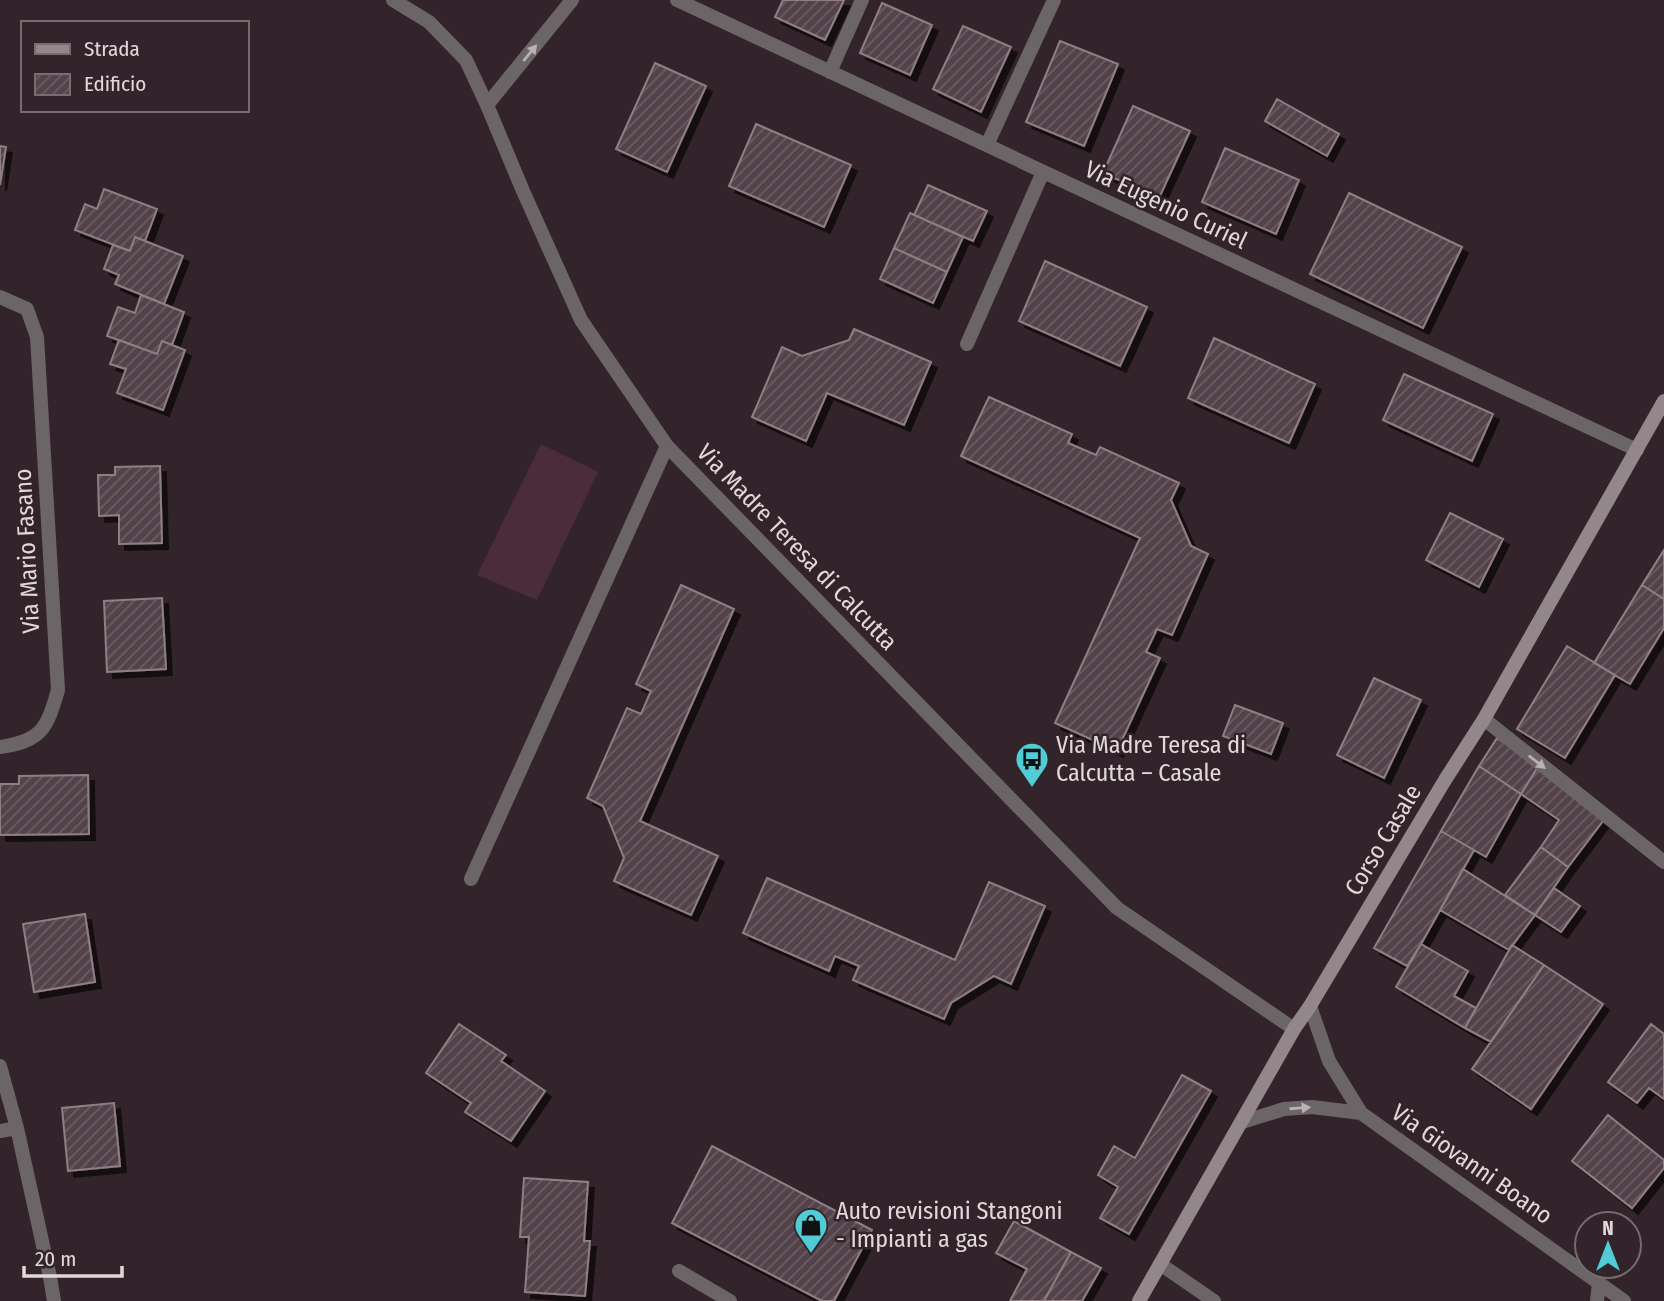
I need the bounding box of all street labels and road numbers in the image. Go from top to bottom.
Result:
street label: Via Eugenio Curiel [1080,155,1252,255]
street label: Via Madre Teresa di Calcutta [691,438,903,656]
street label: Via Mario Fasano [9,468,45,634]
street label: Corso Casale [1339,780,1427,900]
street label: Via Giovanni Boano [1386,1098,1558,1230]

